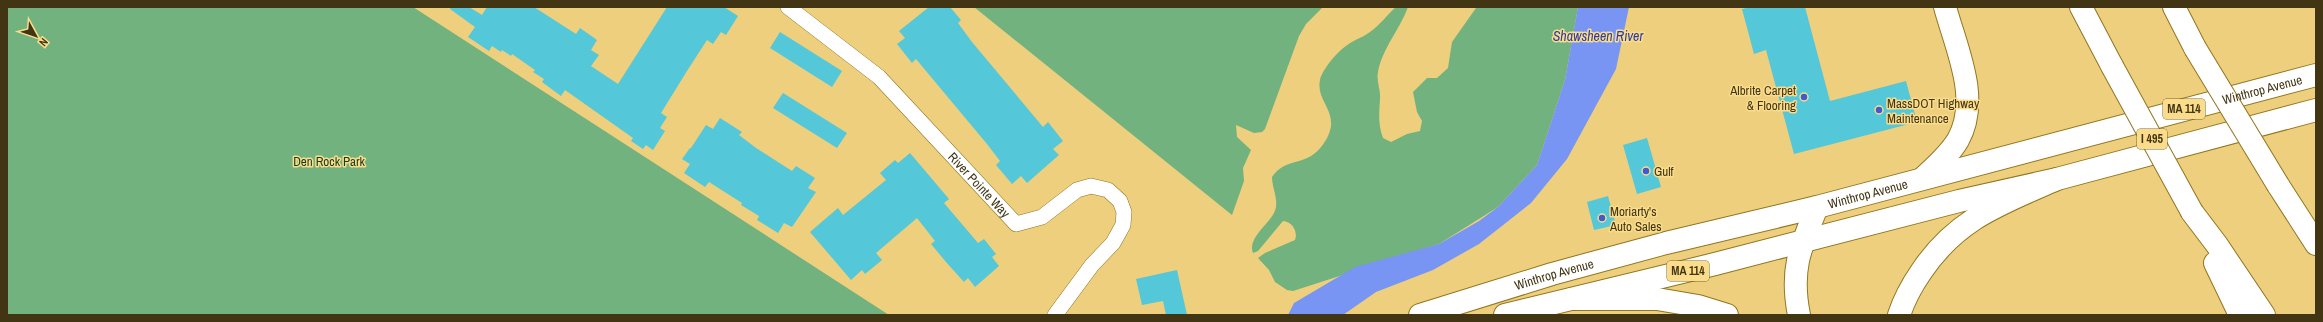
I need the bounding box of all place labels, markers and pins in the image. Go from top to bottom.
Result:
place label: Albrite Carpet & Flooring [1729,82,1796,114]
marker: Albrite Carpet & Flooring [1799,92,1809,102]
place label: MassDOT Highway Maintenance [1887,95,1980,127]
marker: MassDOT Highway Maintenance [1874,105,1884,115]
place label: Gulf [1654,163,1674,180]
marker: Gulf [1641,166,1651,176]
place label: Moriarty's Auto Sales [1609,203,1662,235]
marker: Moriarty's Auto Sales [1597,213,1607,223]

